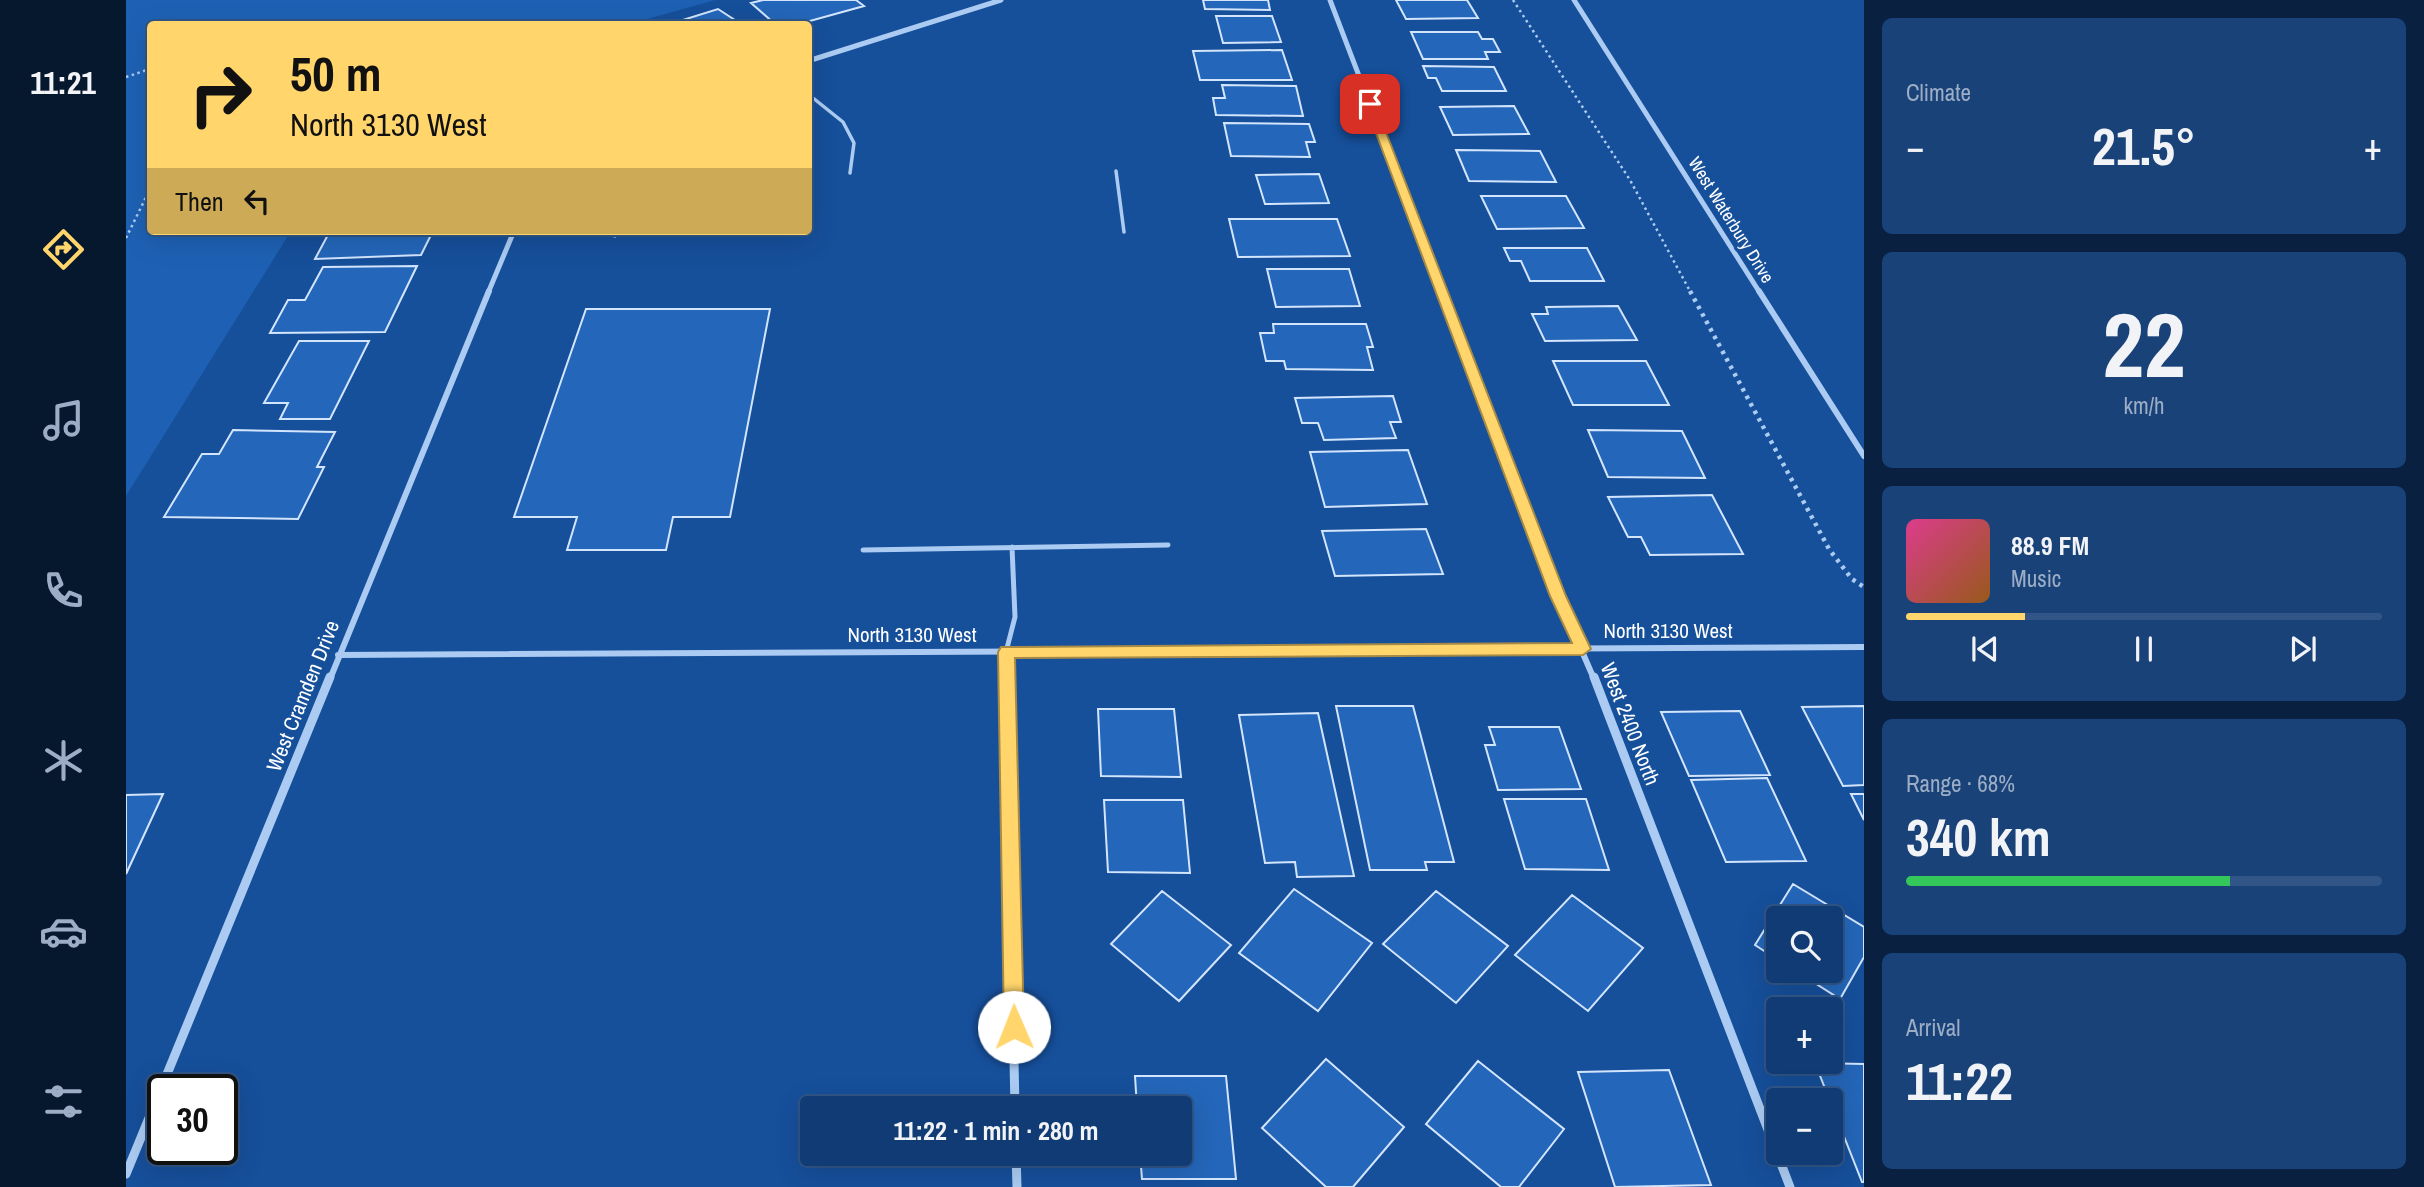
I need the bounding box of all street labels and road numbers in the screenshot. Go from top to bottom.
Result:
street label: West Waterbury Drive [1683,152,1780,288]
street label: West Cramden Drive [259,616,346,776]
street label: North 3130 West [1604,616,1733,645]
street label: North 3130 West [848,620,977,649]
street label: West 2400 North [1594,658,1667,789]

